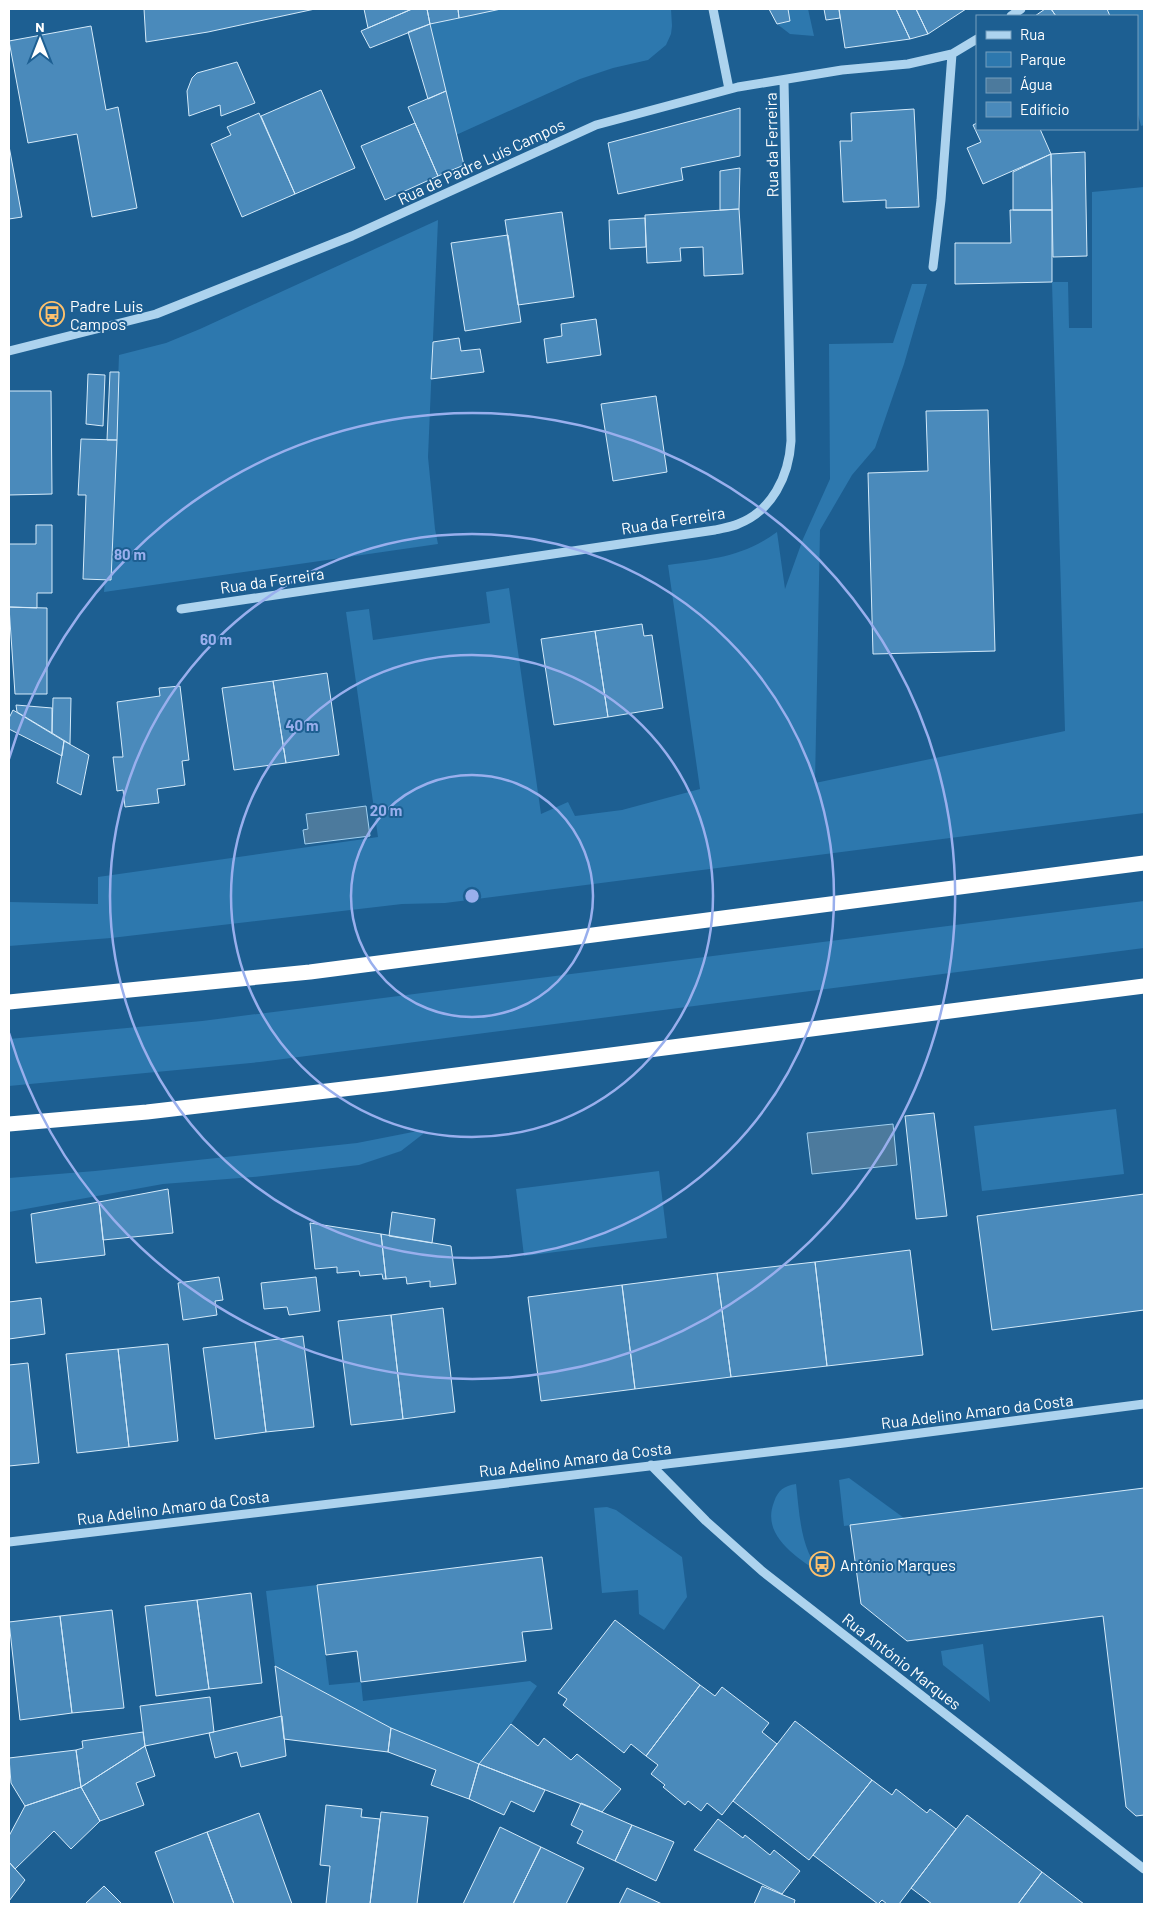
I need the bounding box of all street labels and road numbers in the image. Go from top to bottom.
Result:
street label: Rua da Ferreira [761,92,781,198]
street label: Rua de Padre Luís Campos [394,114,568,208]
street label: Rua da Ferreira [620,502,726,538]
street label: Rua da Ferreira [219,563,325,597]
street label: Rua Adelino Amaro da Costa [880,1390,1074,1432]
street label: Rua Adelino Amaro da Costa [478,1438,672,1480]
street label: Rua Adelino Amaro da Costa [76,1486,270,1528]
street label: Rua António Marques [839,1609,965,1713]

